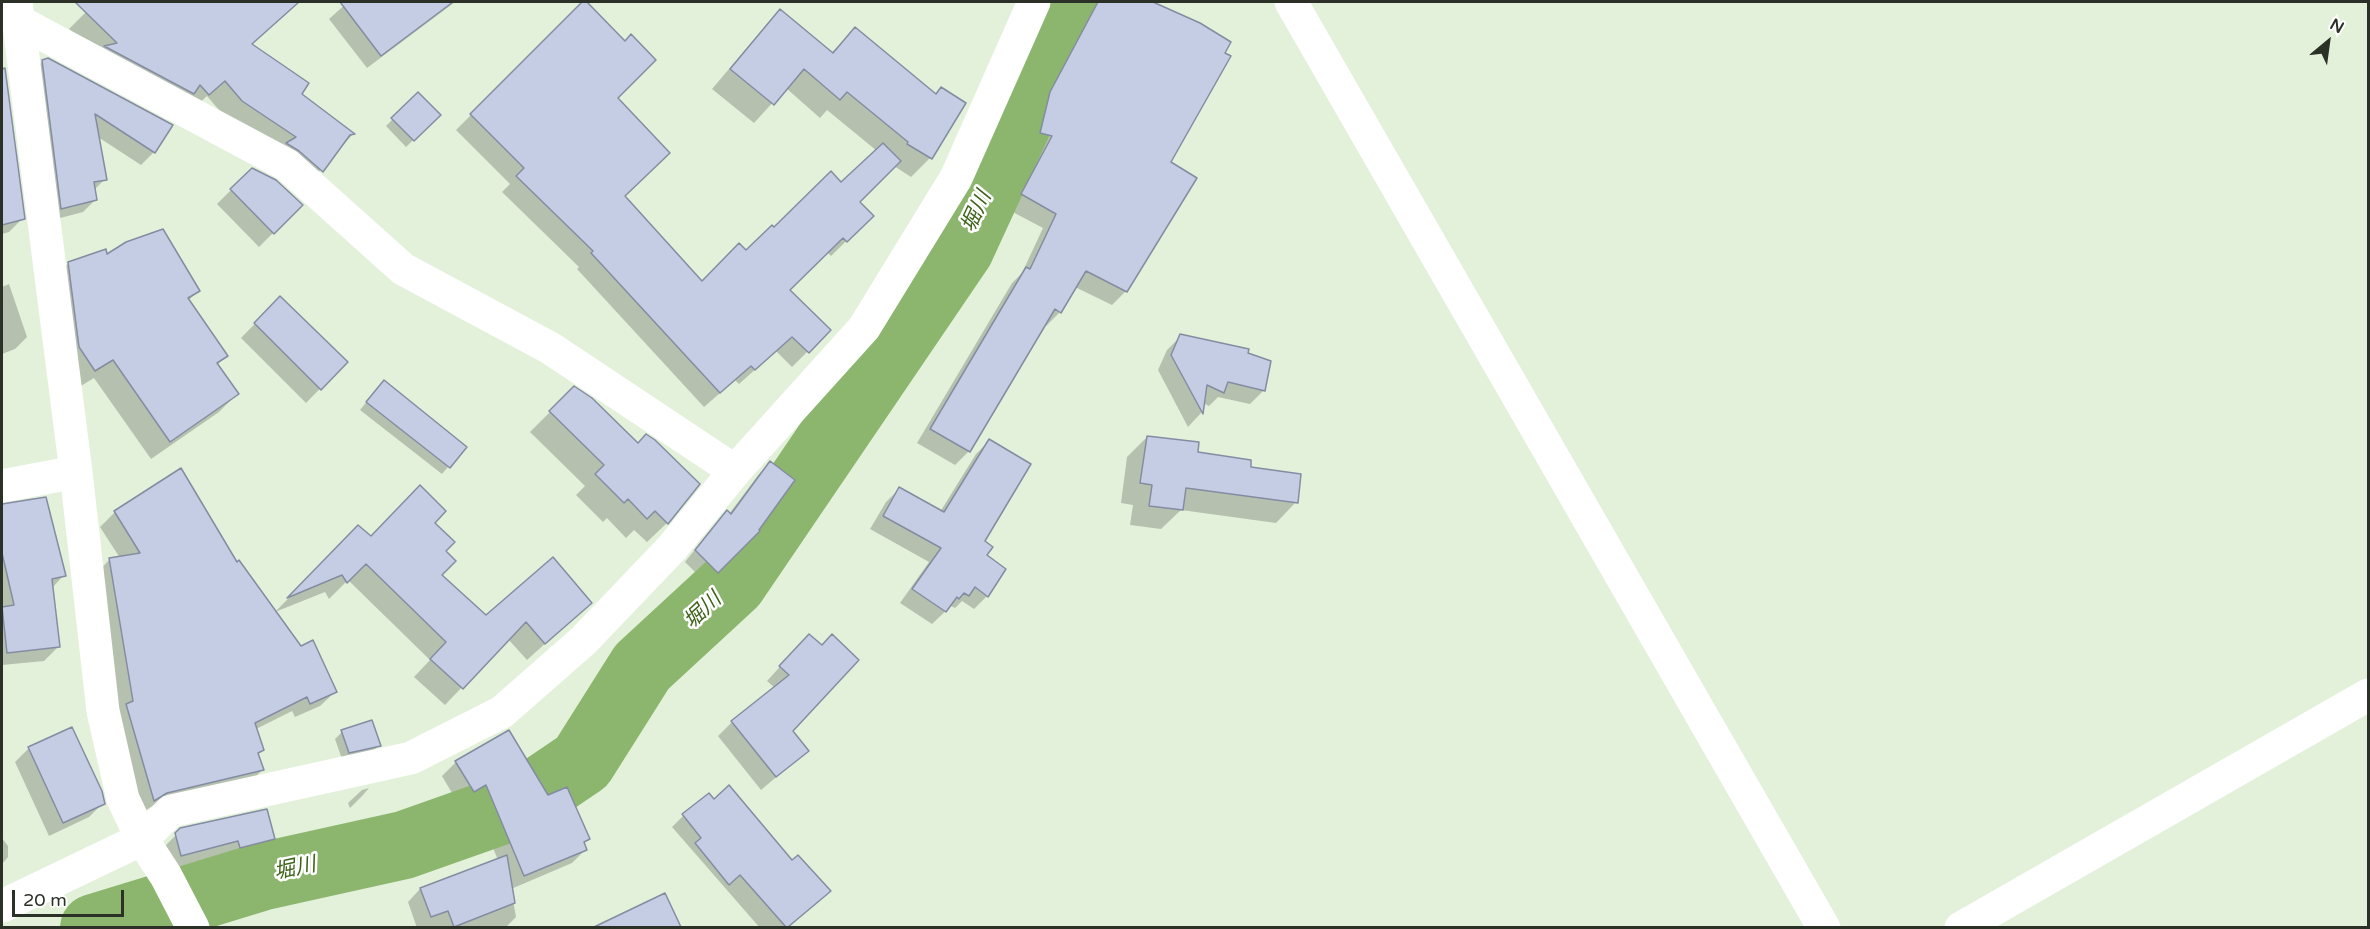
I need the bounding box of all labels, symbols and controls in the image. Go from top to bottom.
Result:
north arrow [2298,12,2358,72]
text: N [2326,14,2347,38]
water label: 堀川 [957,188,997,236]
water label: 堀川 [679,587,727,635]
water label: 堀川 [272,852,318,886]
scale bar [15,878,128,916]
text: 20 m [23,889,67,911]

